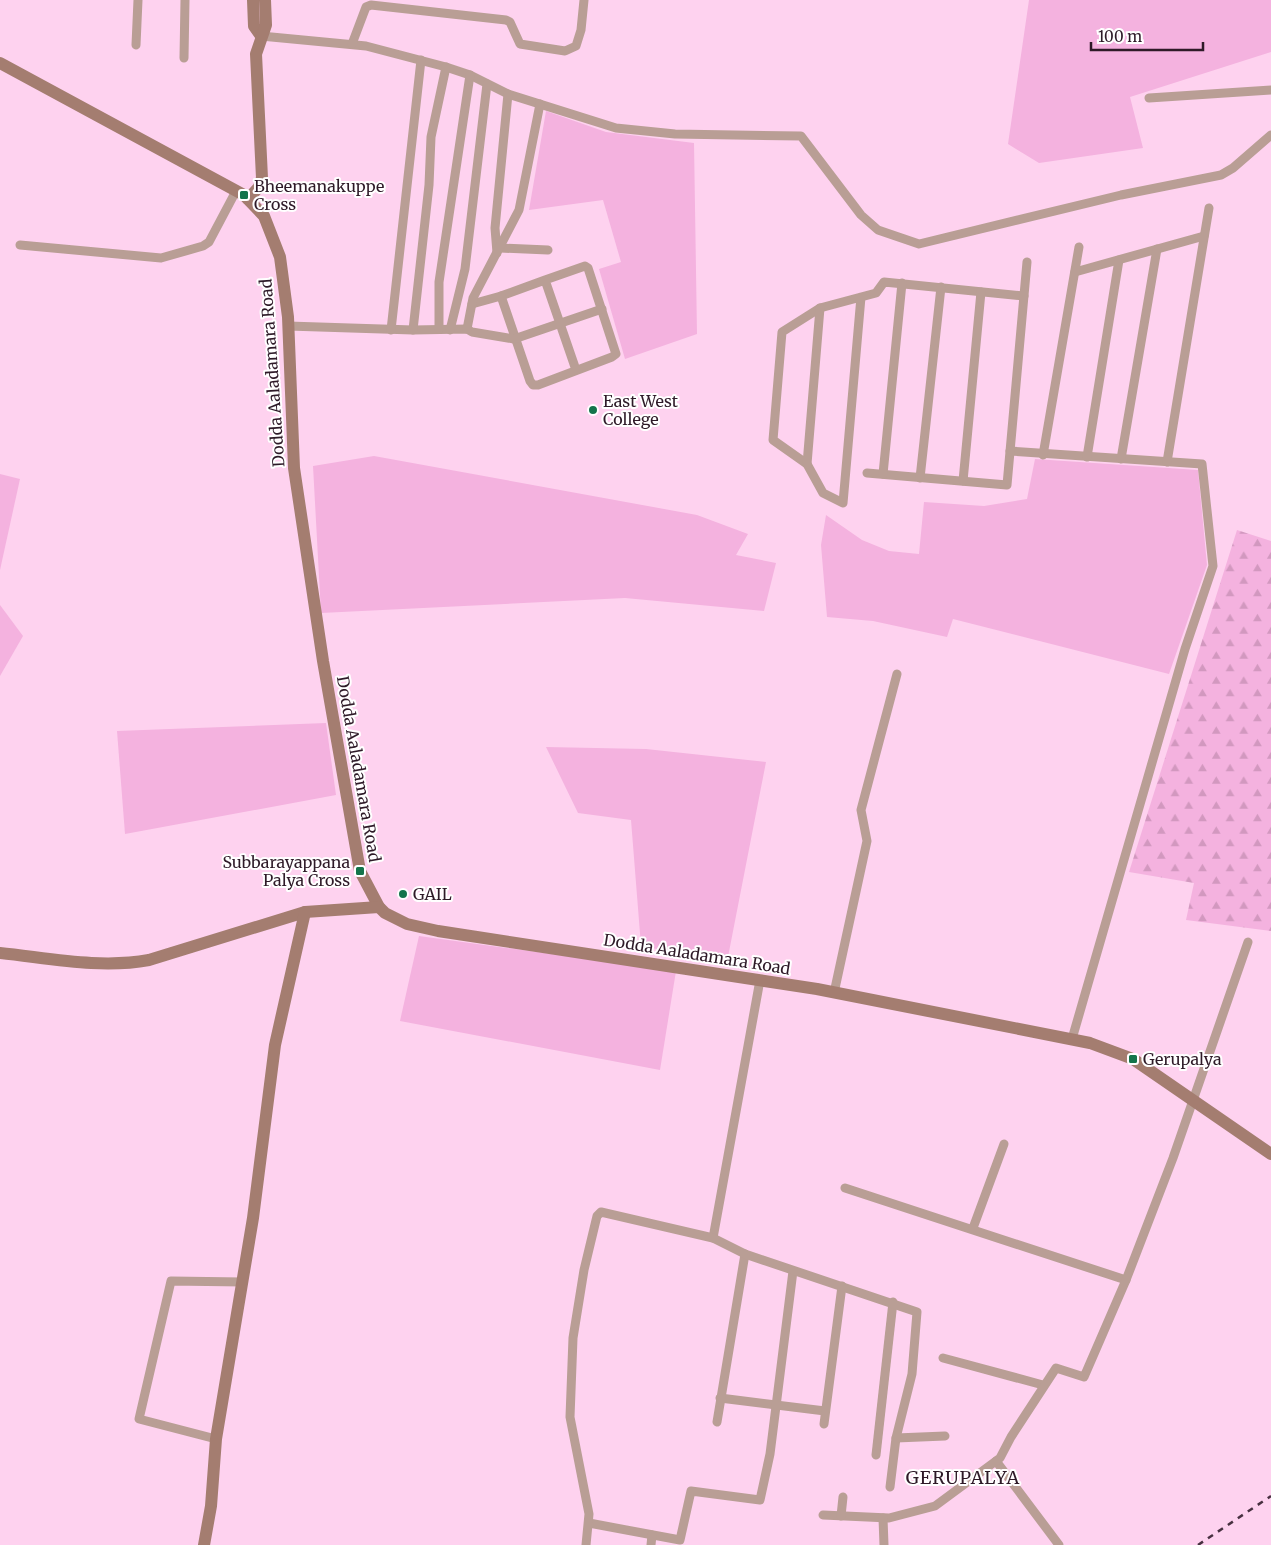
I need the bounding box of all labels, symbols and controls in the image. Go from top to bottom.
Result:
scale bar [1091,20,1204,52]
text: 100 m [1098,27,1142,46]
place label: Bheemanakuppe Cross [254,176,384,214]
marker: Bheemanakuppe Cross [238,189,250,201]
street label: Dodda Aaladamara Road [255,278,289,468]
place label: East West College [603,391,679,429]
marker: East West College [587,404,599,416]
street label: Dodda Aaladamara Road [333,674,385,864]
place label: Subbarayappana Palya Cross [222,852,350,890]
marker: Subbarayappana Palya Cross [354,865,366,877]
place label: GAIL [413,884,452,904]
marker: GAIL [397,888,409,900]
street label: Dodda Aaladamara Road [602,929,792,979]
place label: Gerupalya [1143,1049,1222,1069]
marker: Gerupalya [1127,1053,1139,1065]
district label: GERUPALYA [906,1466,1020,1489]

